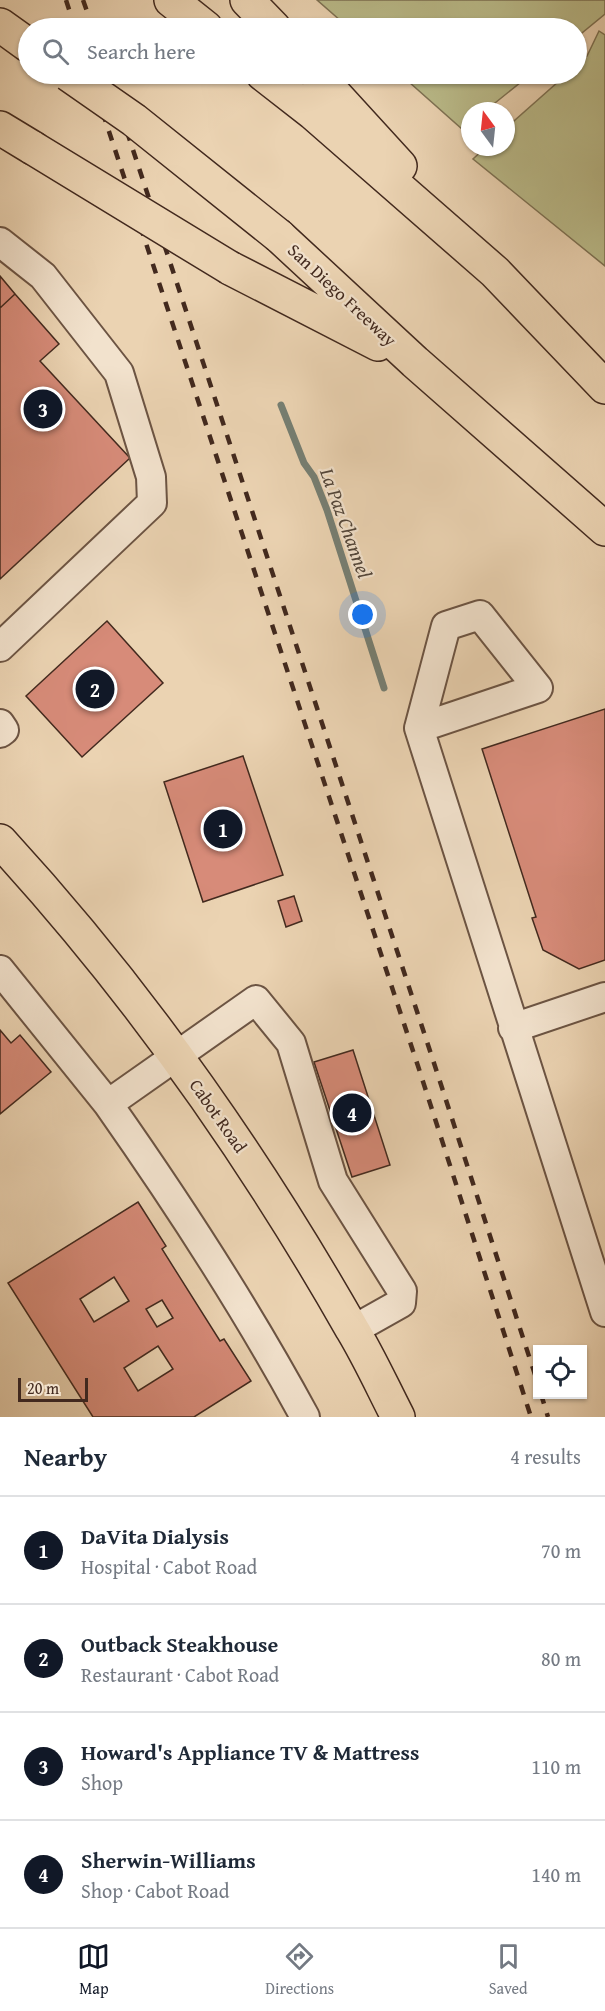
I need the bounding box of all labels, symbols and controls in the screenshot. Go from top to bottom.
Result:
search box [18,18,587,84]
icon: search [39,35,72,68]
text: Search here [87,35,196,67]
north arrow [461,102,515,156]
street label: San Diego Freeway [282,237,403,353]
pin: 3 [24,386,63,432]
water label: La Paz Channel [313,463,380,582]
your location [348,600,377,629]
pin: 2 [76,666,115,712]
pin: 1 [204,806,242,852]
street label: Cabot Road [183,1073,254,1158]
pin: 4 [332,1090,372,1136]
map controls [533,1345,587,1399]
button: locate [533,1345,587,1399]
scale bar [18,1375,88,1402]
text: 20 m [27,1376,59,1400]
text: Nearby [24,1437,107,1476]
text: 4 results [510,1442,581,1471]
text: DaVita Dialysis [81,1520,229,1552]
text: 1 [38,1536,49,1565]
text: 70 m [541,1536,581,1565]
text: Hospital · Cabot Road [81,1552,257,1581]
text: Outback Steakhouse [81,1628,278,1660]
text: 2 [38,1644,49,1673]
text: 80 m [541,1644,581,1673]
text: Restaurant · Cabot Road [81,1660,279,1689]
text: Howard's Appliance TV & Mattress [81,1736,419,1768]
text: 3 [38,1752,49,1781]
text: 110 m [531,1752,581,1781]
text: Shop [81,1768,123,1797]
text: Sherwin-Williams [81,1844,256,1876]
text: 4 [38,1860,49,1889]
text: 140 m [531,1860,581,1889]
text: Shop · Cabot Road [81,1876,229,1905]
tab: Map [77,1940,110,2000]
tab: Directions [265,1940,334,2000]
tab: Saved [489,1940,528,2000]

